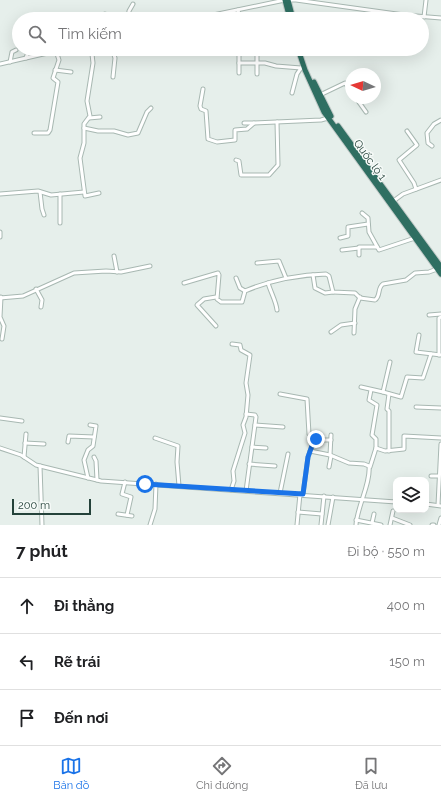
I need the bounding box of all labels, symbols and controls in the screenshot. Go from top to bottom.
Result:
search box [12,12,429,56]
icon: search [26,23,48,45]
text: Tìm kiếm [58,25,122,43]
north arrow [345,68,381,104]
street label: Quốc lộ 1 [351,137,389,183]
route end [307,430,325,448]
route start [136,475,154,493]
map controls [393,477,429,513]
button: layers [393,477,429,513]
scale bar [12,497,91,516]
text: 200 m [18,499,50,512]
text: 7 phút [16,541,68,561]
text: Đi bộ · 550 m [347,544,425,559]
icon: ahead [16,595,38,617]
text: Đi thẳng [54,597,114,615]
text: 400 m [387,598,425,613]
icon: left [16,651,38,673]
text: Rẽ trái [54,653,100,671]
text: 150 m [389,654,425,669]
icon: arrive [16,707,38,729]
text: Đến nơi [54,709,108,727]
tab: Bản đồ [53,755,89,792]
tab: Chỉ đường [196,755,248,792]
tab: Đã lưu [355,755,388,792]

